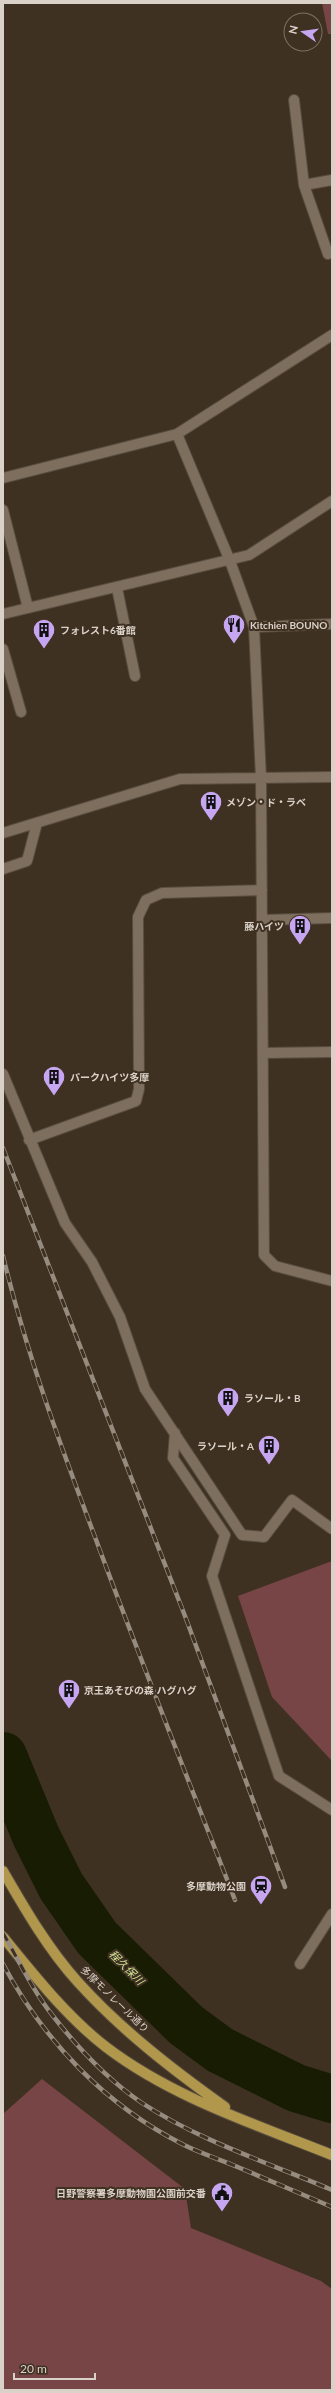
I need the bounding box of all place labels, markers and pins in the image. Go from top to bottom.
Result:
restaurant icon: Kitchien BOUNO [221,612,247,645]
building icon: フォレスト6番館 [31,617,57,650]
place label: Kitchien BOUNO [250,619,327,631]
place label: フォレスト6番館 [60,624,136,636]
building icon: メゾン・ド・ラベ [198,789,224,822]
place label: メゾン・ド・ラベ [226,796,306,808]
building icon: 藤ハイツ [287,913,313,946]
place label: 藤ハイツ [244,920,284,932]
building icon: パークハイツ多摩 [41,1064,67,1097]
place label: パークハイツ多摩 [70,1071,149,1083]
building icon: ラソール・B [215,1385,241,1418]
place label: ラソール・B [244,1392,301,1404]
building icon: ラソール・A [256,1433,282,1466]
place label: ラソール・A [197,1440,254,1452]
building icon: 京王あそびの森 ハグハグ [56,1677,82,1710]
place label: 京王あそびの森 ハグハグ [84,1684,196,1696]
station icon: 多摩動物公園 [248,1873,274,1906]
place label: 多摩動物公園 [186,1880,246,1892]
public building icon: 日野警察署多摩動物園公園前交番 [209,2180,235,2213]
place label: 日野警察署多摩動物園公園前交番 [56,2187,206,2199]

